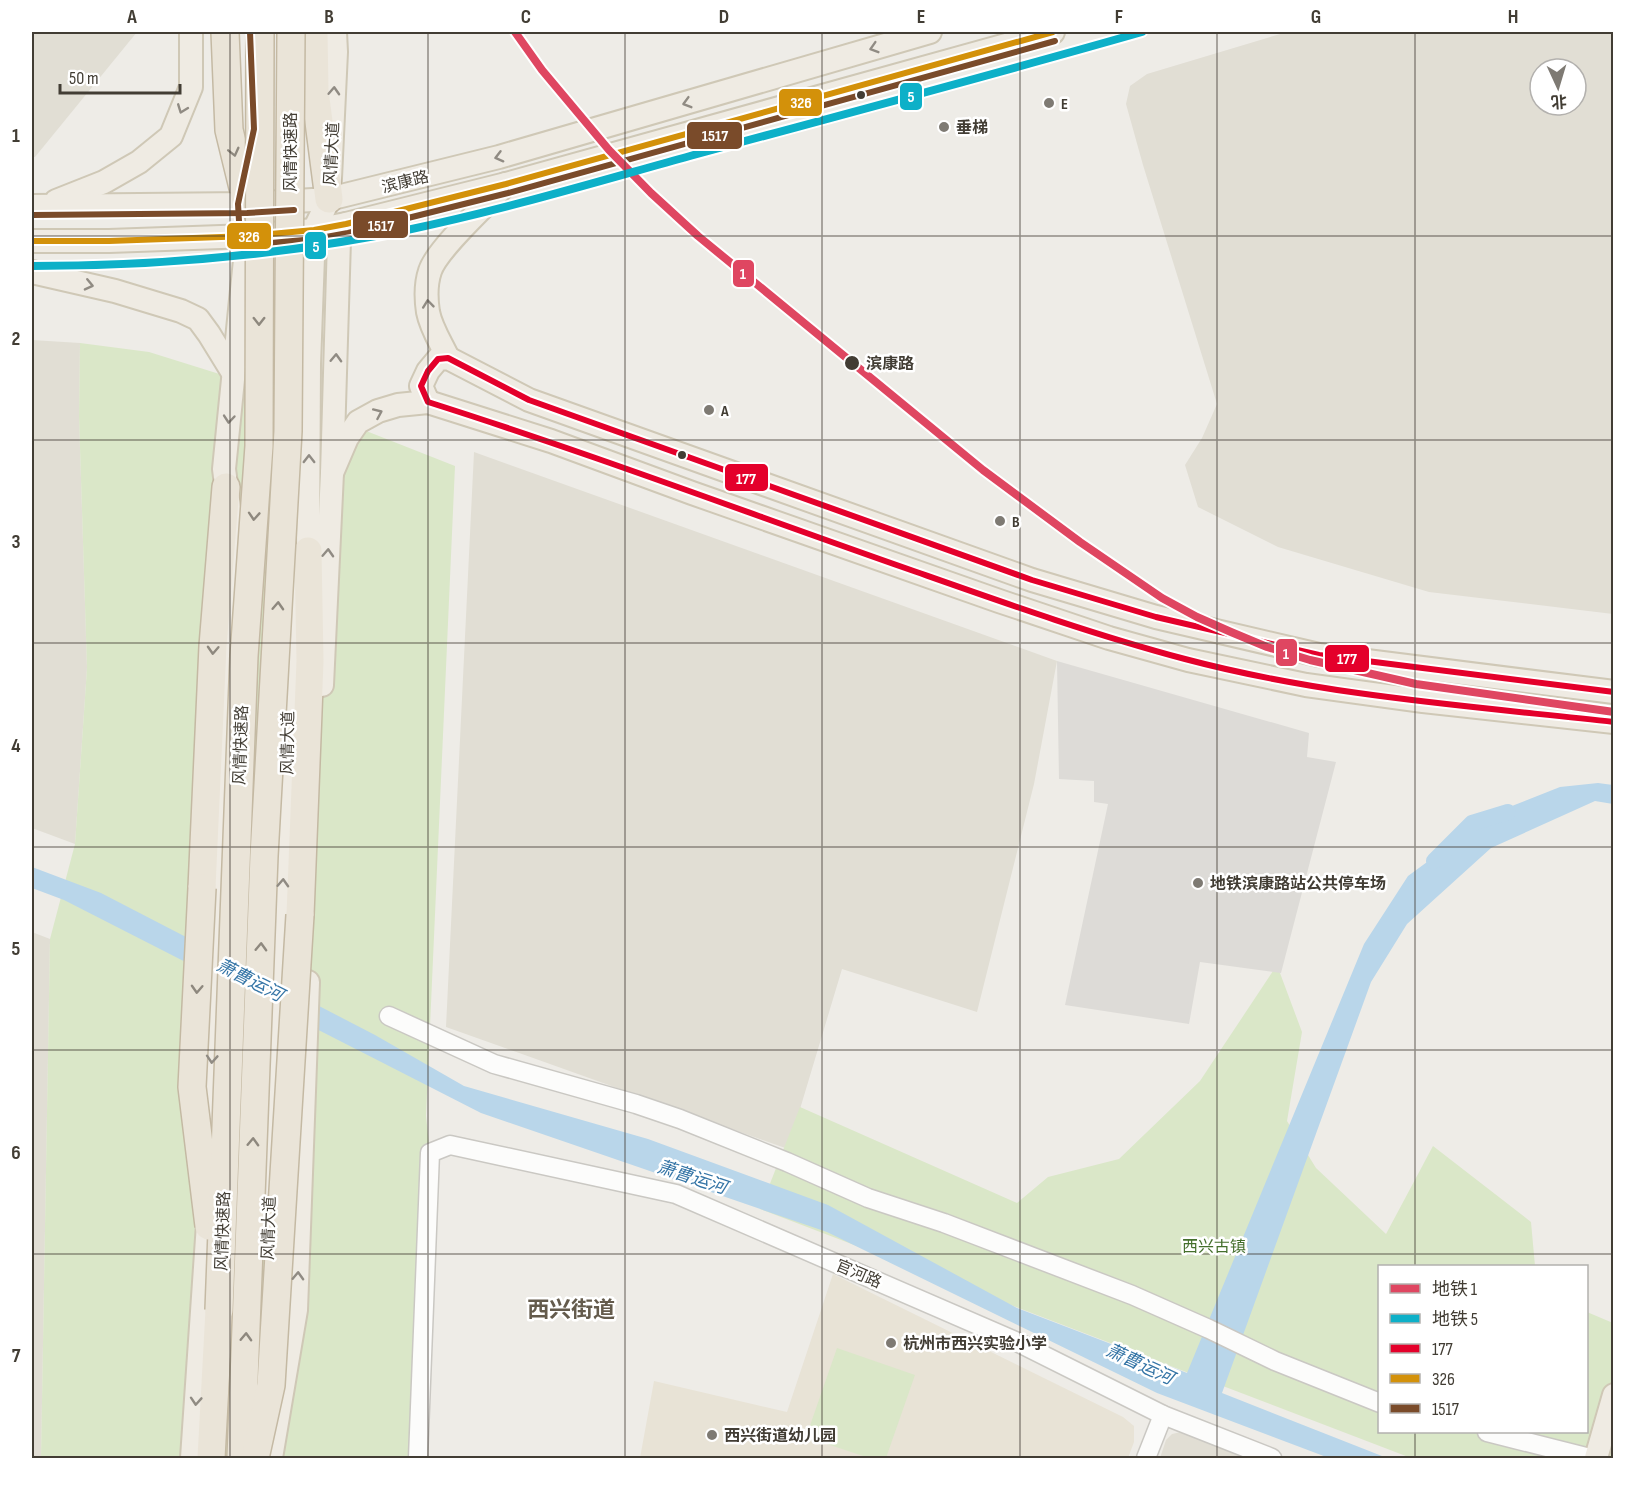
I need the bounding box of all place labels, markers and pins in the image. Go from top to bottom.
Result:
unlabelled marker [855,89,867,101]
place label: E [1061,95,1068,114]
marker: E [1042,96,1056,110]
place label: 垂梯 [956,119,988,138]
marker: 垂梯 [937,120,951,134]
marker: 滨康路 [843,354,861,372]
place label: 滨康路 [866,355,914,374]
place label: A [720,402,729,421]
marker: A [702,403,716,417]
unlabelled marker [676,449,688,461]
place label: B [1012,513,1020,532]
marker: B [993,514,1007,528]
place label: 地铁滨康路站公共停车场 [1210,875,1386,894]
marker: 地铁滨康路站公共停车场 [1191,876,1205,890]
place label: 杭州市西兴实验小学 [903,1334,1047,1354]
marker: 杭州市西兴实验小学 [884,1336,898,1350]
place label: 西兴街道幼儿园 [724,1426,836,1446]
marker: 西兴街道幼儿园 [705,1428,719,1442]

